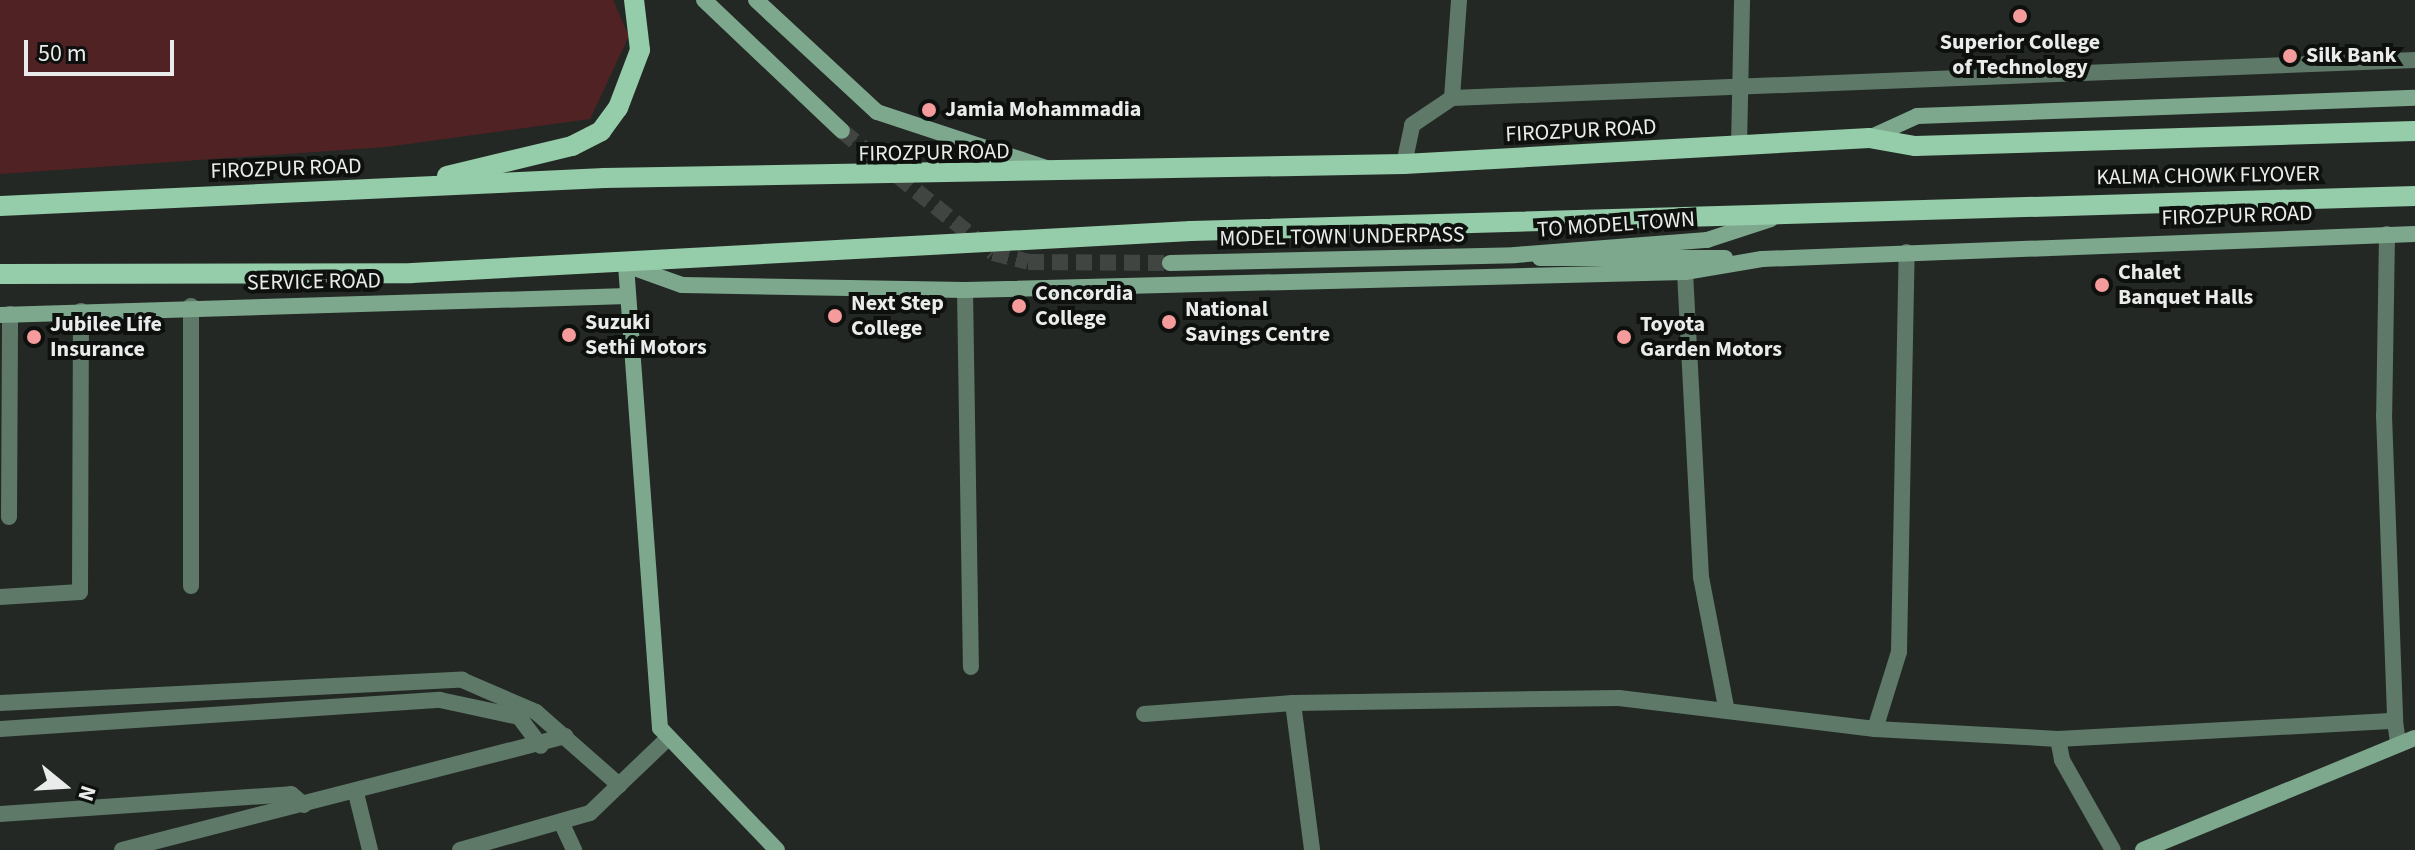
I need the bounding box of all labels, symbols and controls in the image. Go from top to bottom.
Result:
marker: Superior College of Technology [2011,7,2029,25]
scale bar [28,24,178,74]
place label: Superior College of Technology [1940,29,2100,80]
text: 50 m [38,36,87,71]
place label: Silk Bank [2306,43,2397,69]
marker: Silk Bank [2281,47,2299,65]
place label: Jamia Mohammadia [945,97,1141,123]
marker: Jamia Mohammadia [920,101,938,119]
street label: FIROZPUR ROAD [1505,114,1657,148]
street label: FIROZPUR ROAD [858,138,1010,168]
street label: FIROZPUR ROAD [210,153,362,185]
street label: KALMA CHOWK FLYOVER [2096,161,2320,191]
street label: FIROZPUR ROAD [2161,200,2313,232]
street label: TO MODEL TOWN [1536,206,1696,244]
street label: MODEL TOWN UNDERPASS [1219,222,1465,252]
place label: Chalet Banquet Halls [2118,259,2253,310]
street label: SERVICE ROAD [247,268,381,296]
marker: Chalet Banquet Halls [2093,276,2111,294]
place label: Concordia College [1035,280,1133,332]
place label: Next Step College [851,290,944,342]
place label: National Savings Centre [1185,296,1330,348]
marker: Concordia College [1010,297,1028,315]
marker: Next Step College [826,307,844,325]
place label: Suzuki Sethi Motors [585,309,707,360]
place label: Jubilee Life Insurance [50,311,162,362]
place label: Toyota Garden Motors [1640,311,1782,362]
marker: National Savings Centre [1160,313,1178,331]
marker: Suzuki Sethi Motors [560,326,578,344]
marker: Jubilee Life Insurance [25,328,43,346]
marker: Toyota Garden Motors [1615,328,1633,346]
north arrow [24,746,104,826]
text: N [69,782,104,805]

